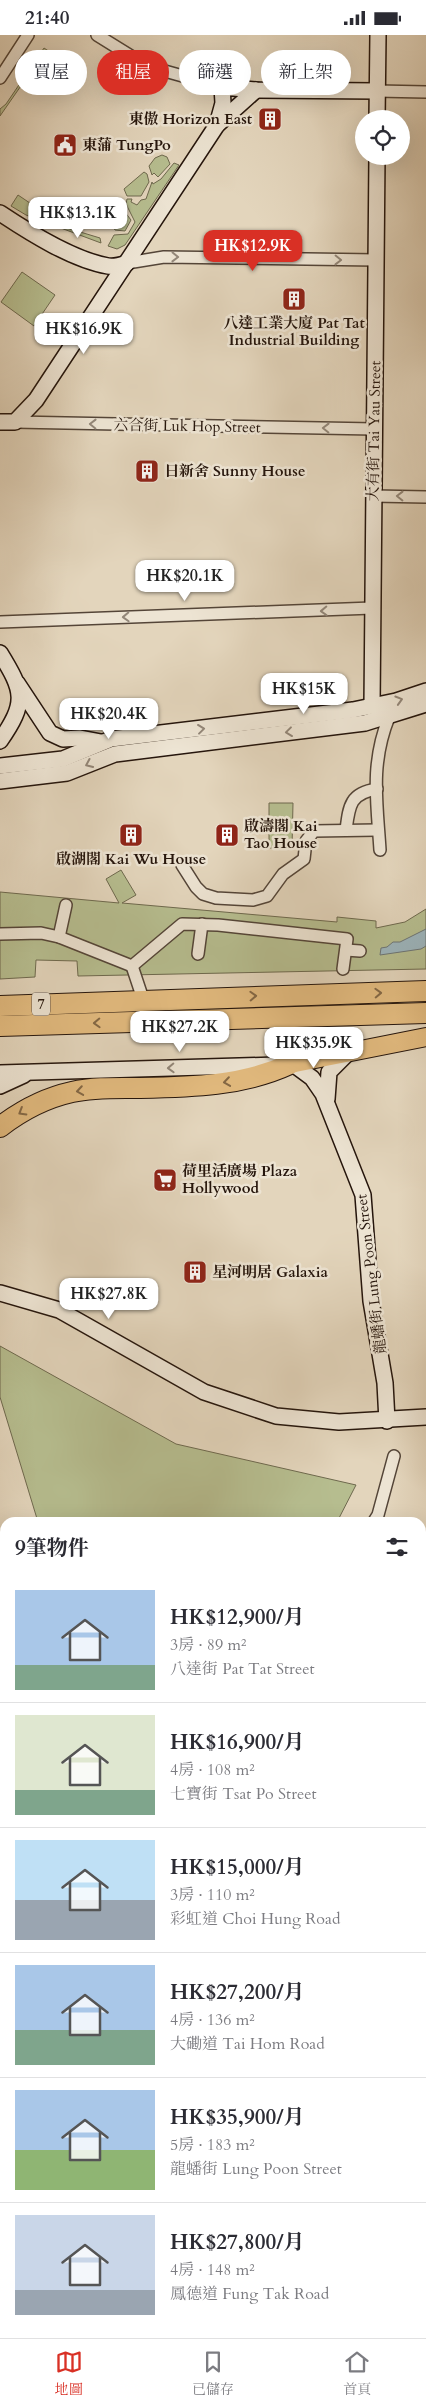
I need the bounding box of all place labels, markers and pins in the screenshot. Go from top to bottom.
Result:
building icon: 東傲 Horizon East [257,106,283,132]
place label: 東傲 Horizon East [128,109,253,129]
public building icon: 東蒲 TungPo [52,132,78,158]
place label: 東蒲 TungPo [82,135,171,155]
pin: HK$13.1K [26,197,130,239]
pin: HK$12.9K [201,229,305,272]
building icon: 八達工業大廈 Pat Tat Industrial Building [281,286,307,312]
pin: HK$16.9K [32,313,136,355]
place label: 八達工業大廈 Pat Tat Industrial Building [223,313,365,350]
building icon: 日新舍 Sunny House [134,458,160,484]
place label: 日新舍 Sunny House [164,461,305,481]
pin: HK$20.1K [133,559,237,602]
pin: HK$15K [263,673,345,715]
pin: HK$20.4K [57,697,161,740]
place label: 啟濤閣 Kai Tao House [244,816,318,853]
building icon: 啟湖閣 Kai Wu House [118,822,144,848]
building icon: 啟濤閣 Kai Tao House [214,822,240,848]
place label: 啟湖閣 Kai Wu House [56,849,206,869]
pin: HK$27.2K [128,1011,232,1053]
pin: HK$35.9K [262,1027,366,1069]
place label: 荷里活廣場 Plaza Hollywood [182,1161,298,1198]
supermarket icon: 荷里活廣場 Plaza Hollywood [152,1167,178,1193]
building icon: 星河明居 Galaxia [182,1259,208,1285]
place label: 星河明居 Galaxia [212,1262,328,1282]
pin: HK$27.8K [57,1277,161,1320]

